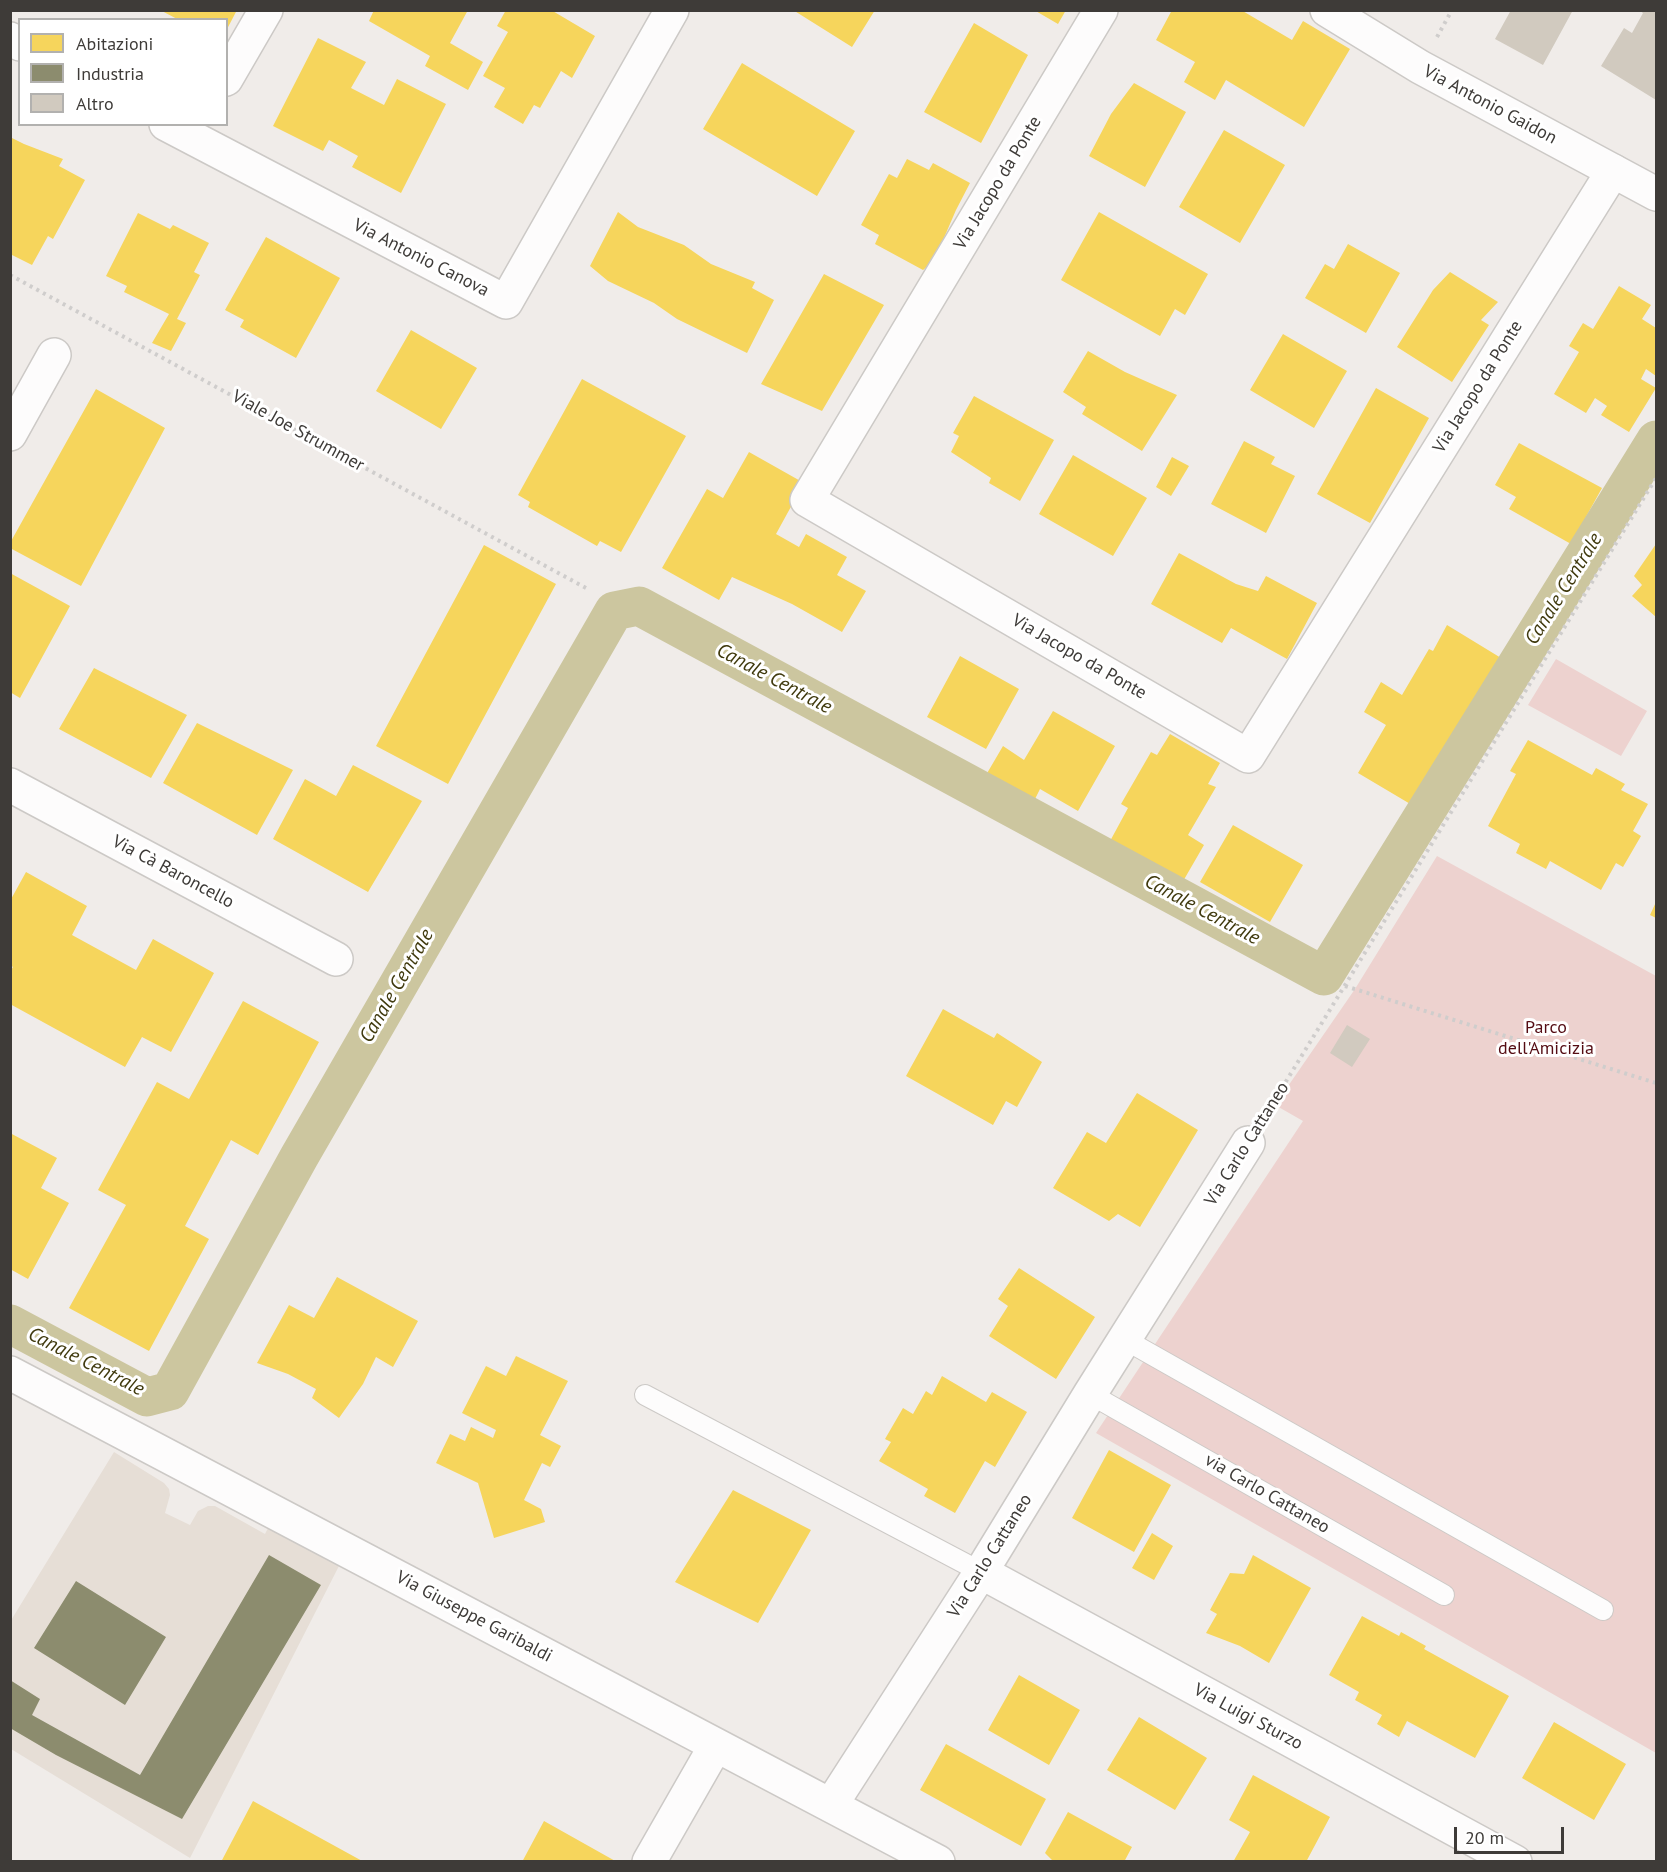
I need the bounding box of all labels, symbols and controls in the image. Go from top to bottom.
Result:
legend [18,18,228,126]
text: Abitazioni [76,32,153,55]
street label: Via Antonio Gaidon [1420,61,1560,149]
text: Industria [76,62,144,85]
text: Altro [76,92,114,115]
street label: Via Jacopo da Ponte [950,112,1046,254]
street label: Via Antonio Canova [349,214,493,302]
street label: Via Jacopo da Ponte [1429,317,1527,457]
street label: Viale Joe Strummer [228,386,368,476]
water label: Canale Centrale [1520,529,1608,649]
street label: Via Jacopo da Ponte [1008,610,1150,704]
water label: Canale Centrale [712,639,836,719]
street label: Via Cà Baroncello [108,831,238,913]
water label: Canale Centrale [1140,870,1264,950]
water label: Canale Centrale [355,925,439,1047]
park label: Parco dell'Amicizia [1498,1017,1594,1060]
street label: Via Carlo Cattaneo [1200,1078,1294,1210]
water label: Canale Centrale [24,1322,148,1402]
street label: via Carlo Cattaneo [1201,1450,1333,1538]
street label: Via Carlo Cattaneo [943,1490,1037,1622]
street label: Via Giuseppe Garibaldi [392,1567,556,1667]
street label: Via Luigi Sturzo [1190,1679,1306,1755]
scale bar [1457,1815,1566,1853]
text: 20 m [1465,1826,1504,1849]

